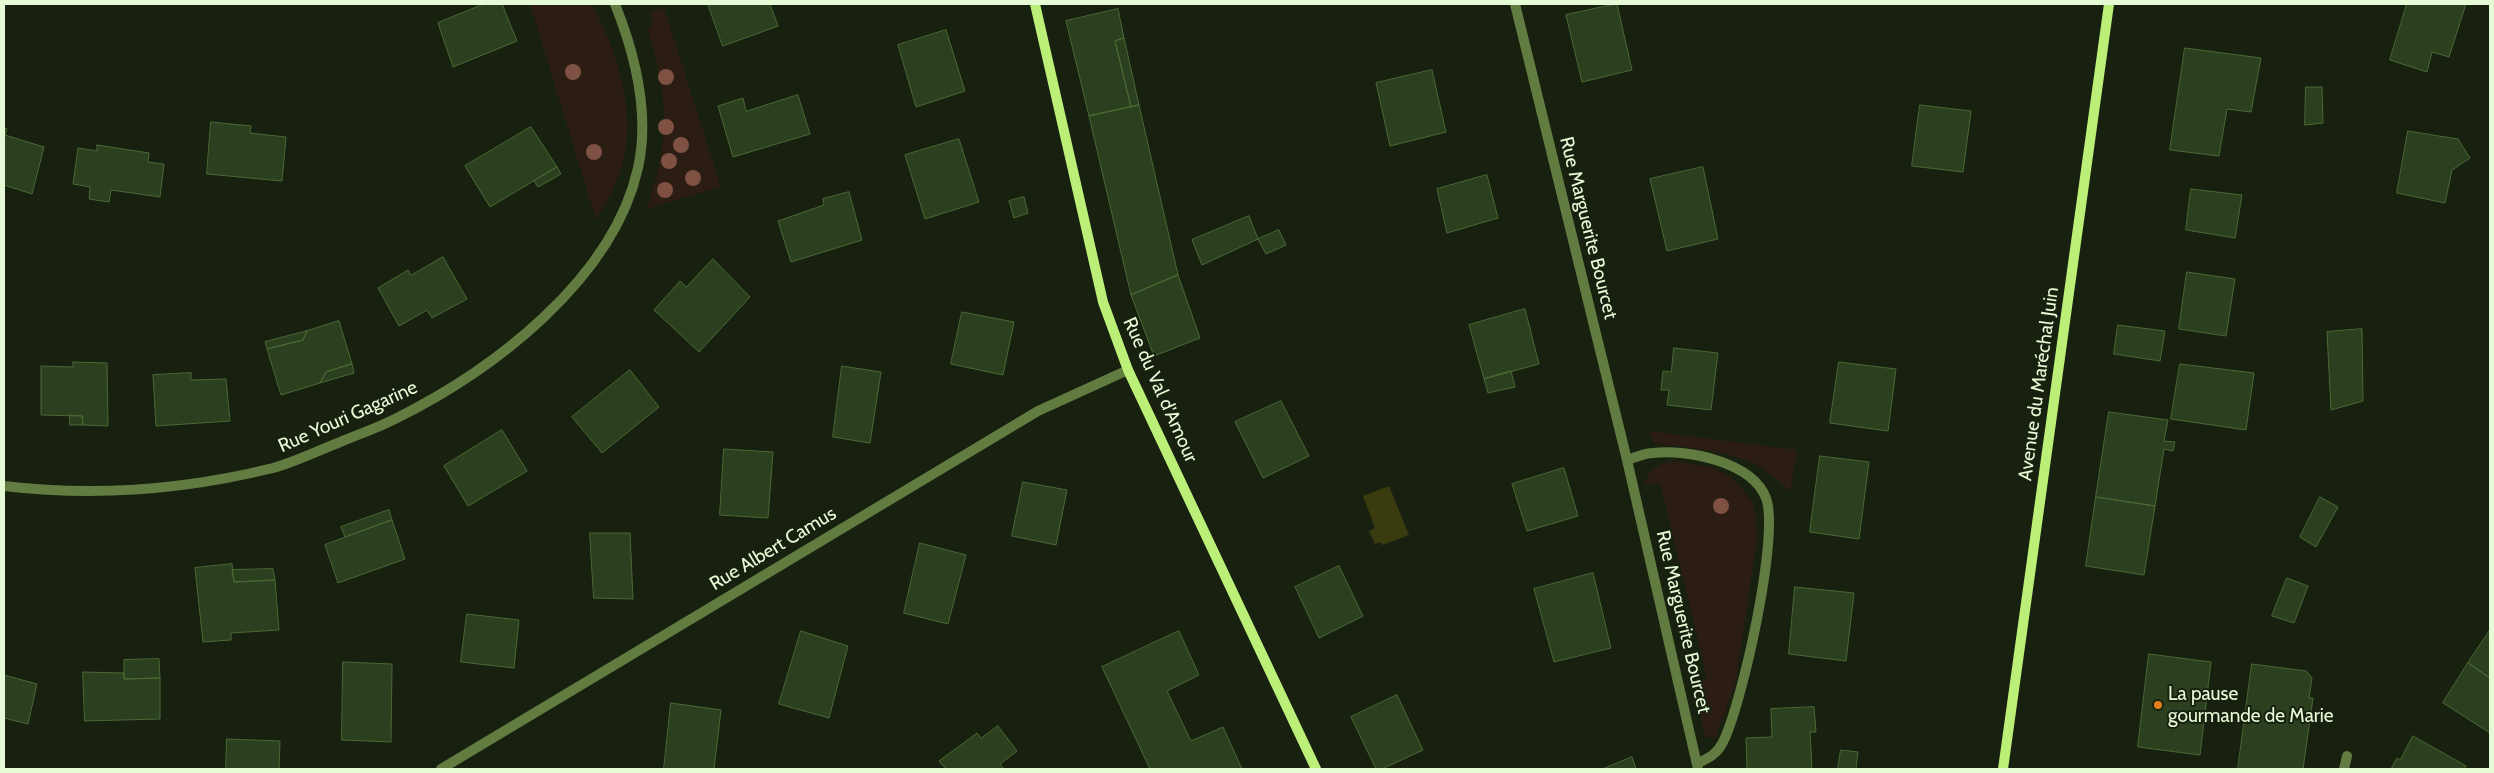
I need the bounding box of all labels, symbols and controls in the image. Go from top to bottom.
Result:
street label: Rue Marguerite Bourcet [1554,134,1622,322]
street label: Avenue du Maréchal Juin [2014,286,2064,482]
street label: Rue du Val d'Amour [1118,314,1202,466]
street label: Rue Youri Gagarine [275,376,421,458]
street label: Rue Albert Camus [706,502,840,596]
street label: Rue Marguerite Bourcet [1651,528,1715,716]
place label: La pause gourmande de Marie [2168,683,2334,727]
marker: La pause gourmande de Marie [2152,699,2164,711]

